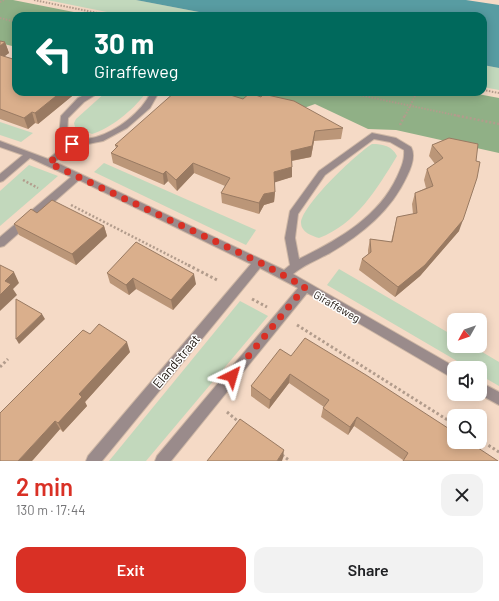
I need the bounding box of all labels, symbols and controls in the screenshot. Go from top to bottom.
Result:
text: 30 m [94,26,154,60]
icon: left [28,28,80,80]
text: Giraffeweg [94,60,179,82]
pin [55,127,89,161]
icon: arrive [61,133,83,155]
street label: Giraffeweg [311,287,363,325]
north arrow [447,313,487,353]
map controls [447,313,487,449]
street label: Elandstraat [149,331,203,391]
position arrow [211,355,253,397]
button: sound [447,361,487,401]
button: search [447,409,487,449]
text: 2 min [16,472,73,501]
button: close [441,474,483,516]
text: 130 m · 17:44 [16,502,85,518]
button: Exit [16,547,246,593]
button: Share [254,547,483,593]

